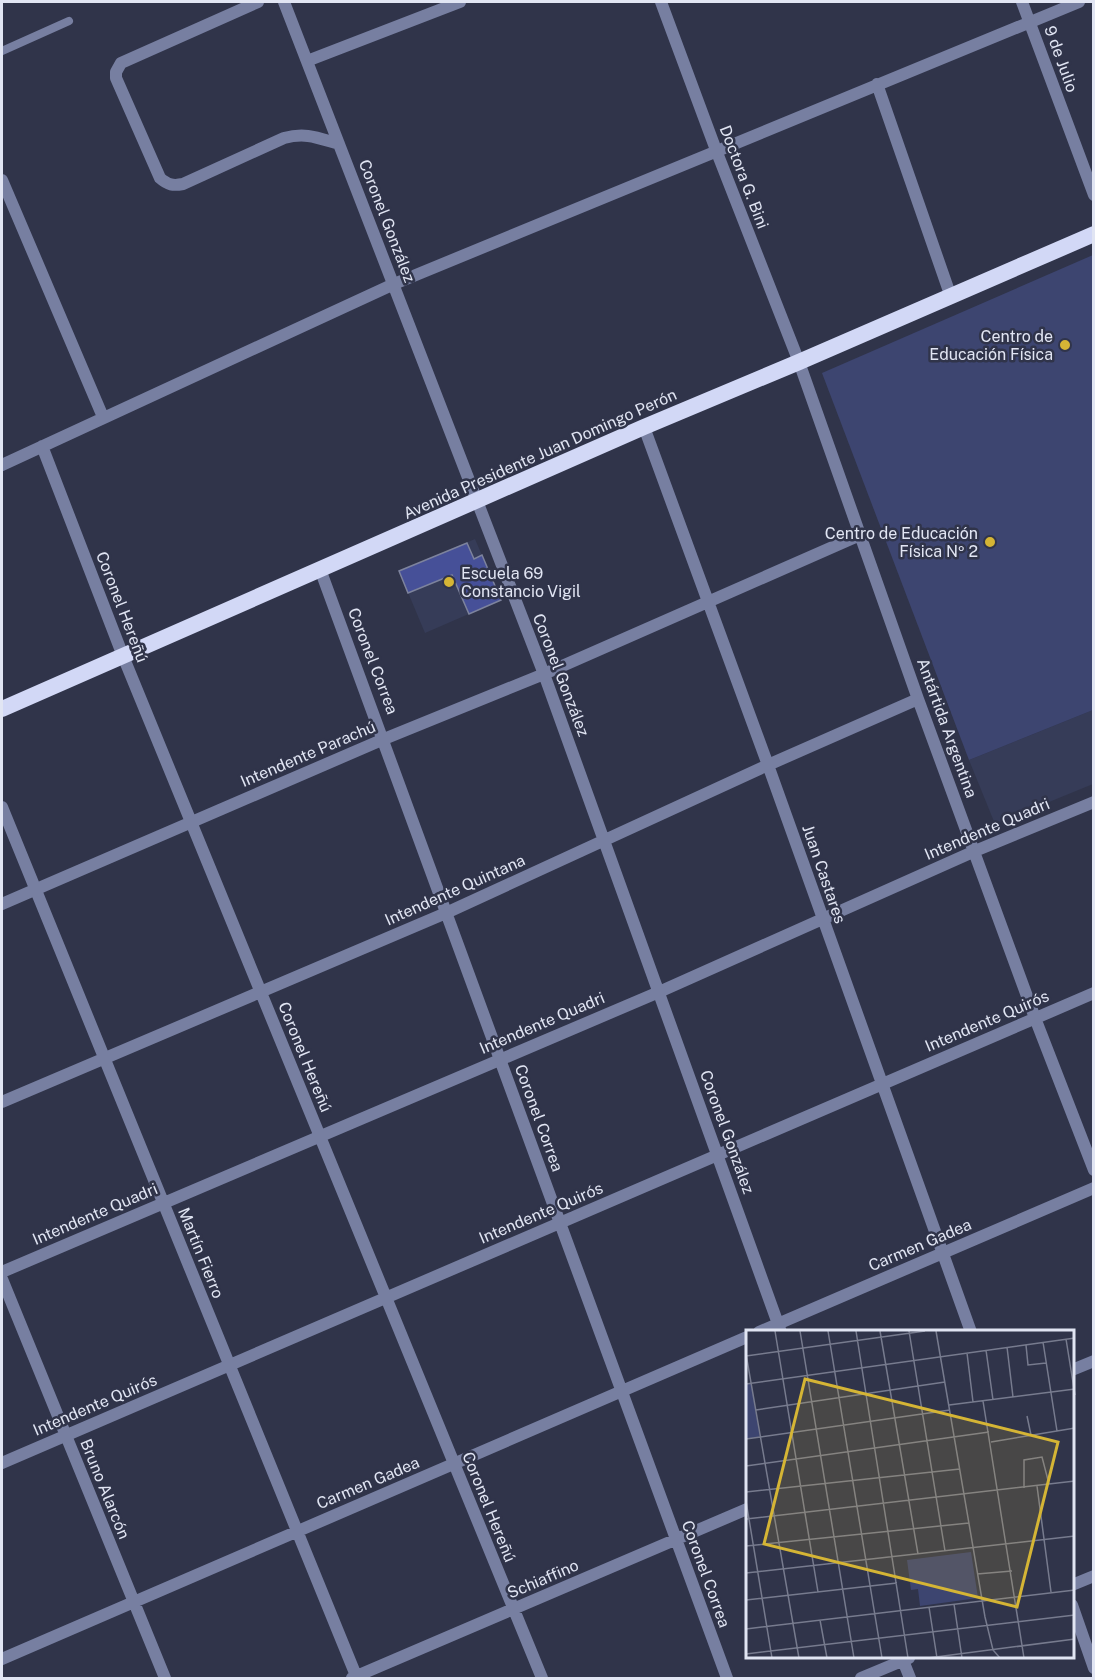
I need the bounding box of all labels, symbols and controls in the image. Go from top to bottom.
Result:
street label: 9 de Julio [1040,23,1082,95]
street label: Doctora G. Bini [716,123,772,231]
street label: Coronel González [355,157,419,285]
place label: Centro de Educación Física [929,327,1053,364]
marker: Centro de Educación Física [1058,338,1072,352]
street label: Avenida Presidente Juan Domingo Perón [400,385,680,523]
place label: Centro de Educación Física Nº 2 [825,524,978,561]
marker: Centro de Educación Física Nº 2 [983,535,997,549]
street label: Coronel Hereñú [92,549,152,665]
place label: Escuela 69 Constancio Vigil [461,564,581,601]
marker: Escuela 69 Constancio Vigil [442,575,456,589]
street label: Coronel Correa [344,605,402,717]
street label: Coronel González [529,611,593,739]
street label: Antártida Argentina [913,656,981,800]
street label: Intendente Parachú [238,717,378,791]
street label: Intendente Quadri [922,794,1052,864]
street label: Juan Castares [798,822,850,926]
street label: Intendente Quintana [382,851,528,929]
street label: Intendente Quirós [922,986,1052,1056]
street label: Intendente Quadri [477,988,607,1058]
street label: Coronel Hereñú [274,999,336,1115]
street label: Coronel Correa [511,1062,567,1174]
street label: Coronel González [696,1068,758,1197]
street label: Intendente Quirós [476,1178,606,1248]
street label: Intendente Quadri [30,1179,160,1249]
street label: Martín Fierro [174,1205,228,1301]
street label: Carmen Gadea [866,1215,974,1275]
inset map [746,1330,1074,1659]
street label: Intendente Quirós [30,1370,160,1440]
street label: Bruno Alarcón [76,1436,134,1542]
street label: Coronel Hereñú [458,1449,520,1565]
street label: Carmen Gadea [314,1453,422,1513]
street label: Coronel Correa [678,1518,734,1630]
street label: Schiaffino [504,1555,582,1603]

